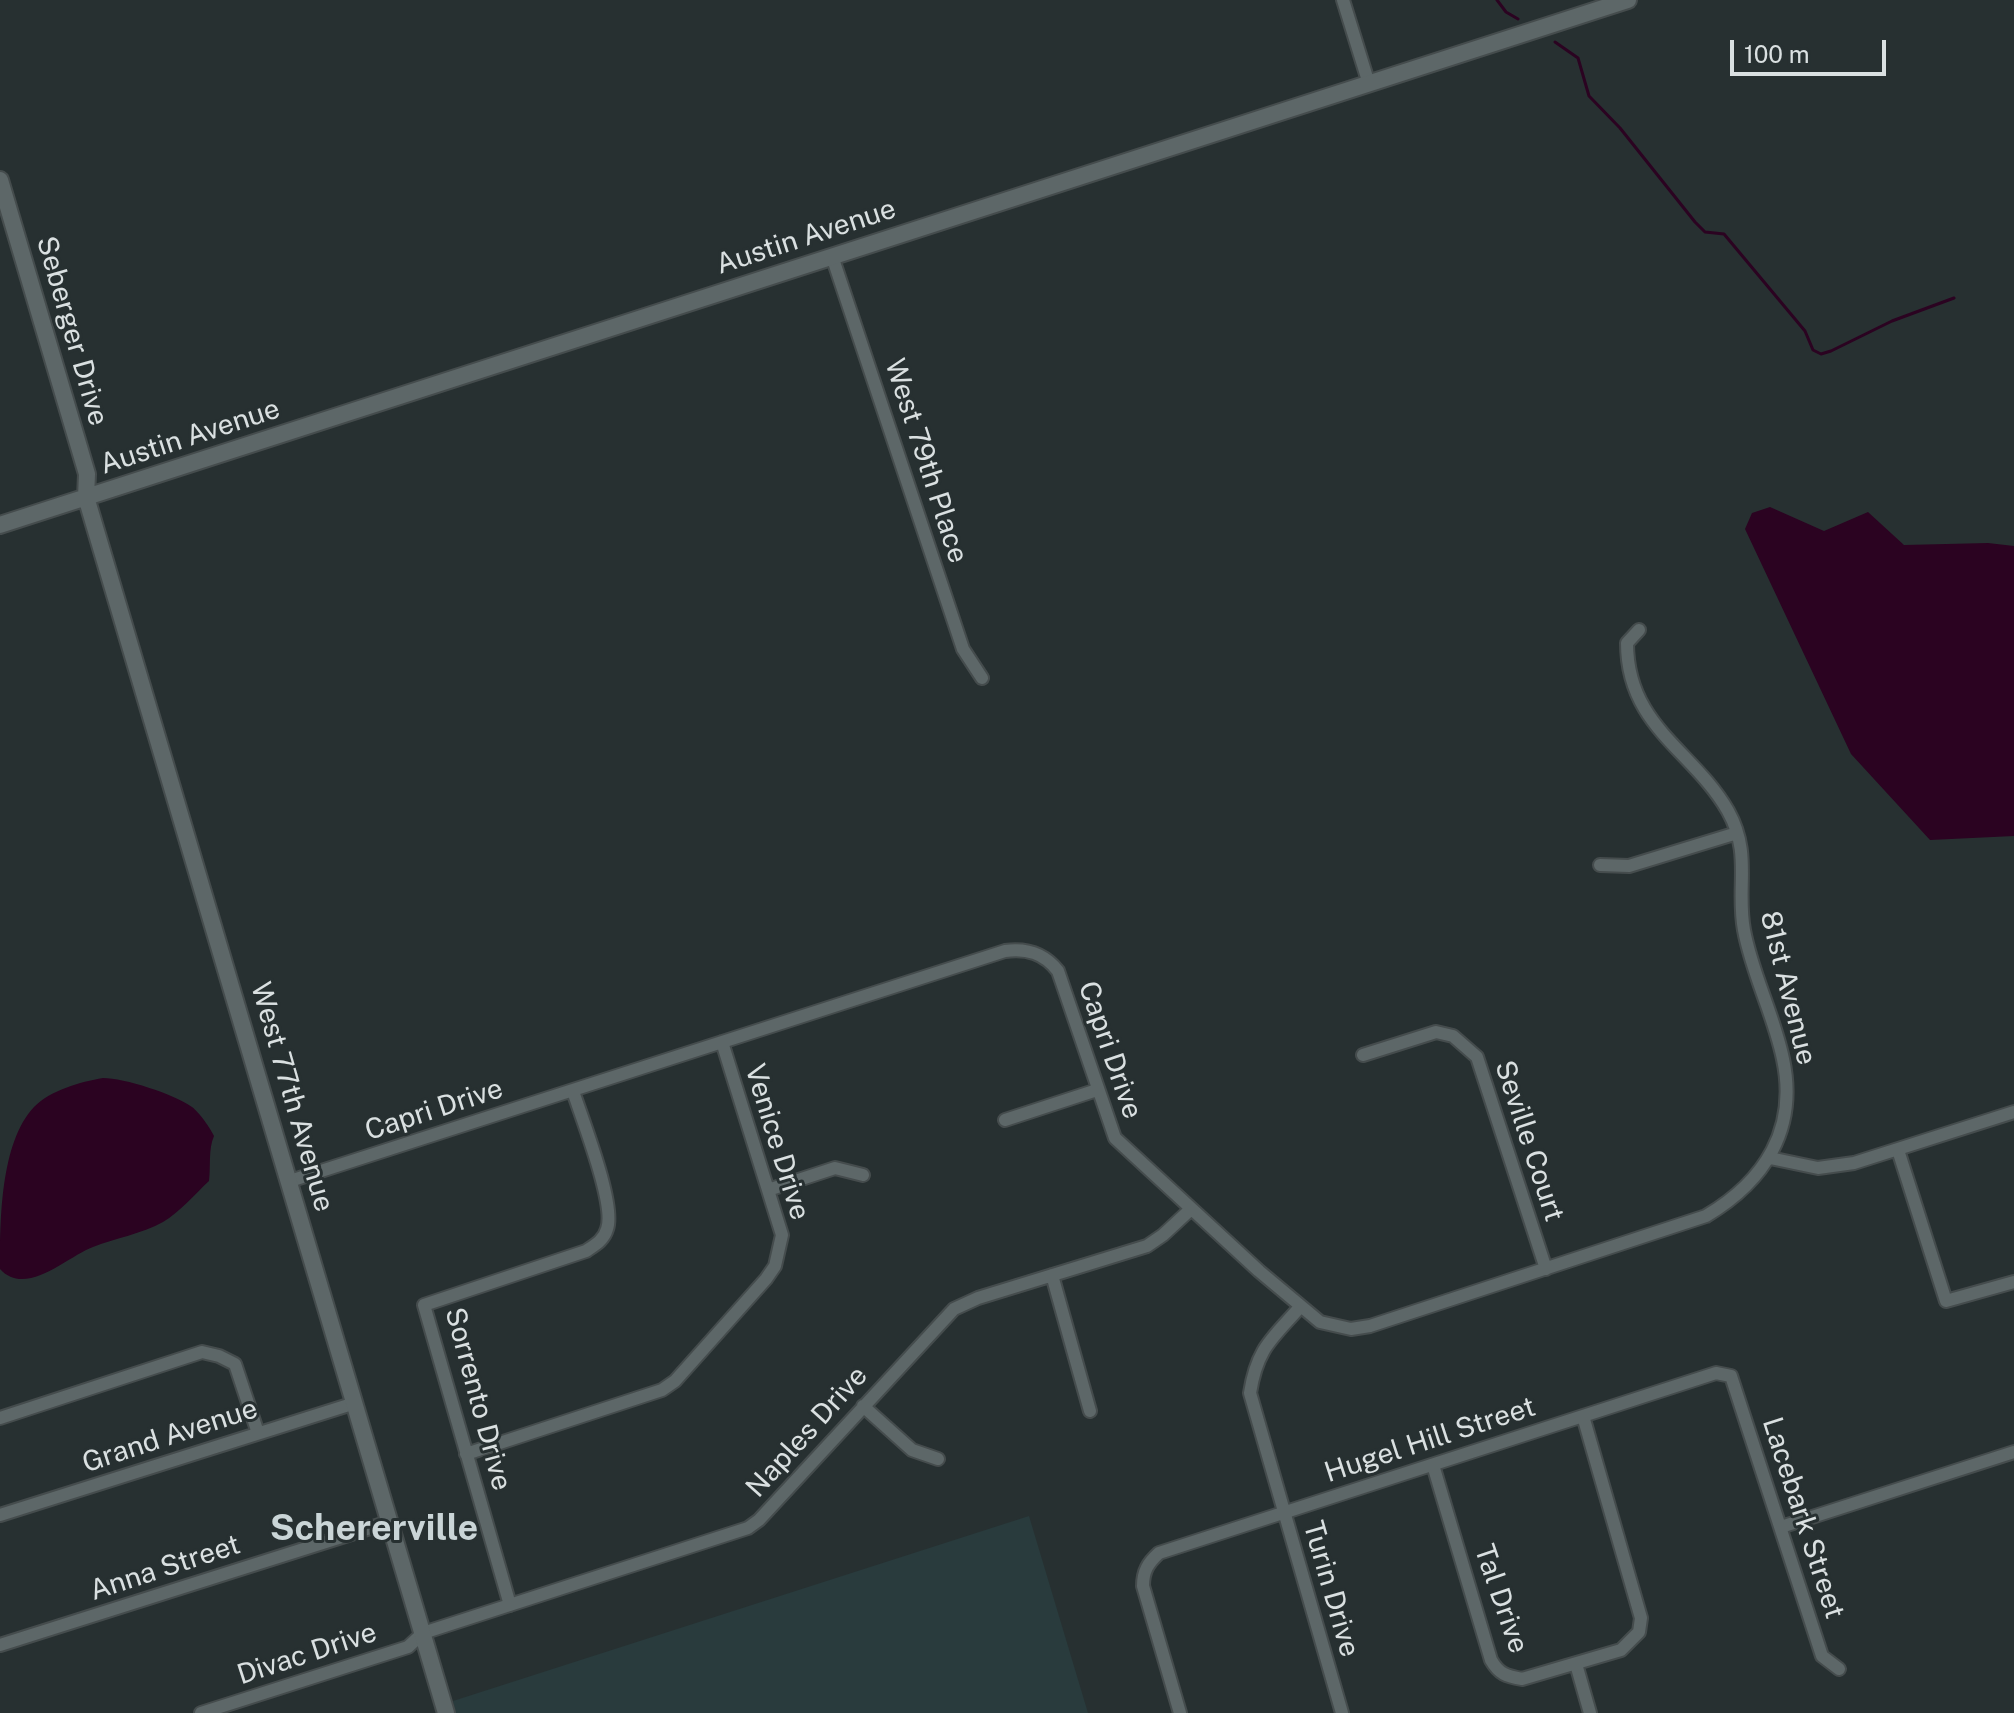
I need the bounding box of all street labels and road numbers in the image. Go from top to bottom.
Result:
street label: Austin Avenue [712,192,900,282]
street label: Seberger Drive [29,233,115,429]
street label: West 79th Place [877,355,975,567]
street label: Austin Avenue [96,392,284,482]
street label: 81st Avenue [1753,908,1823,1068]
street label: Capri Drive [1071,977,1149,1123]
street label: West 77th Avenue [243,979,341,1215]
street label: Seville Court [1487,1056,1571,1226]
street label: Venice Drive [737,1060,817,1224]
street label: Capri Drive [361,1072,507,1148]
street label: Sorrento Drive [437,1304,519,1494]
street label: Naples Drive [739,1360,875,1504]
street label: Hugel Hill Street [1320,1390,1540,1490]
street label: Grand Avenue [78,1392,262,1480]
street label: Lacebark Street [1755,1413,1851,1623]
street label: Turin Drive [1296,1517,1366,1661]
street label: Anna Street [86,1528,244,1608]
street label: Tal Drive [1467,1540,1535,1658]
street label: Divac Drive [233,1616,381,1692]

